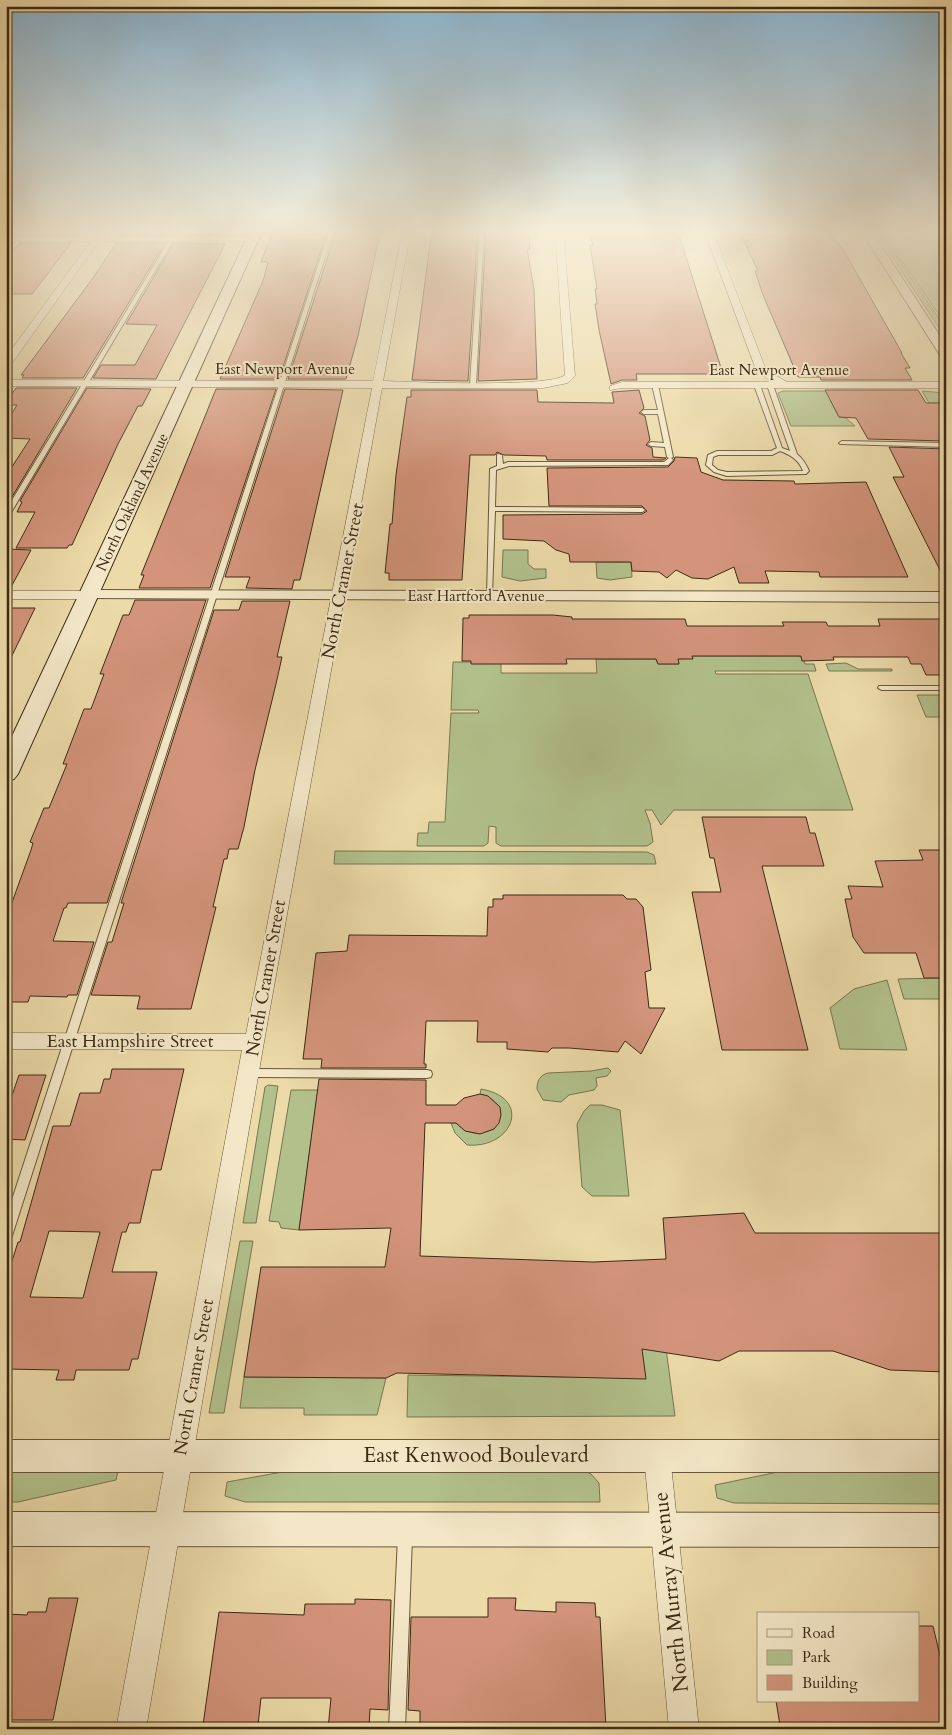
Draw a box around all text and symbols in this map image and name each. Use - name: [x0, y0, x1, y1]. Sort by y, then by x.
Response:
- street label: East Newport Avenue: [215, 359, 355, 379]
- street label: East Newport Avenue: [709, 360, 849, 380]
- street label: North Oakland Avenue: [91, 429, 173, 574]
- street label: North Cramer Street: [316, 501, 370, 661]
- street label: East Hartford Avenue: [407, 586, 545, 606]
- street label: North Cramer Street: [240, 898, 292, 1058]
- street label: East Hampshire Street: [47, 1029, 214, 1054]
- street label: North Cramer Street: [168, 1297, 220, 1457]
- street label: East Kenwood Boulevard: [363, 1441, 589, 1470]
- street label: North Murray Avenue: [646, 1490, 696, 1694]
- legend: [757, 1612, 920, 1702]
- text: Road: [802, 1623, 835, 1643]
- text: Park: [802, 1647, 831, 1667]
- text: Building: [802, 1673, 858, 1693]

